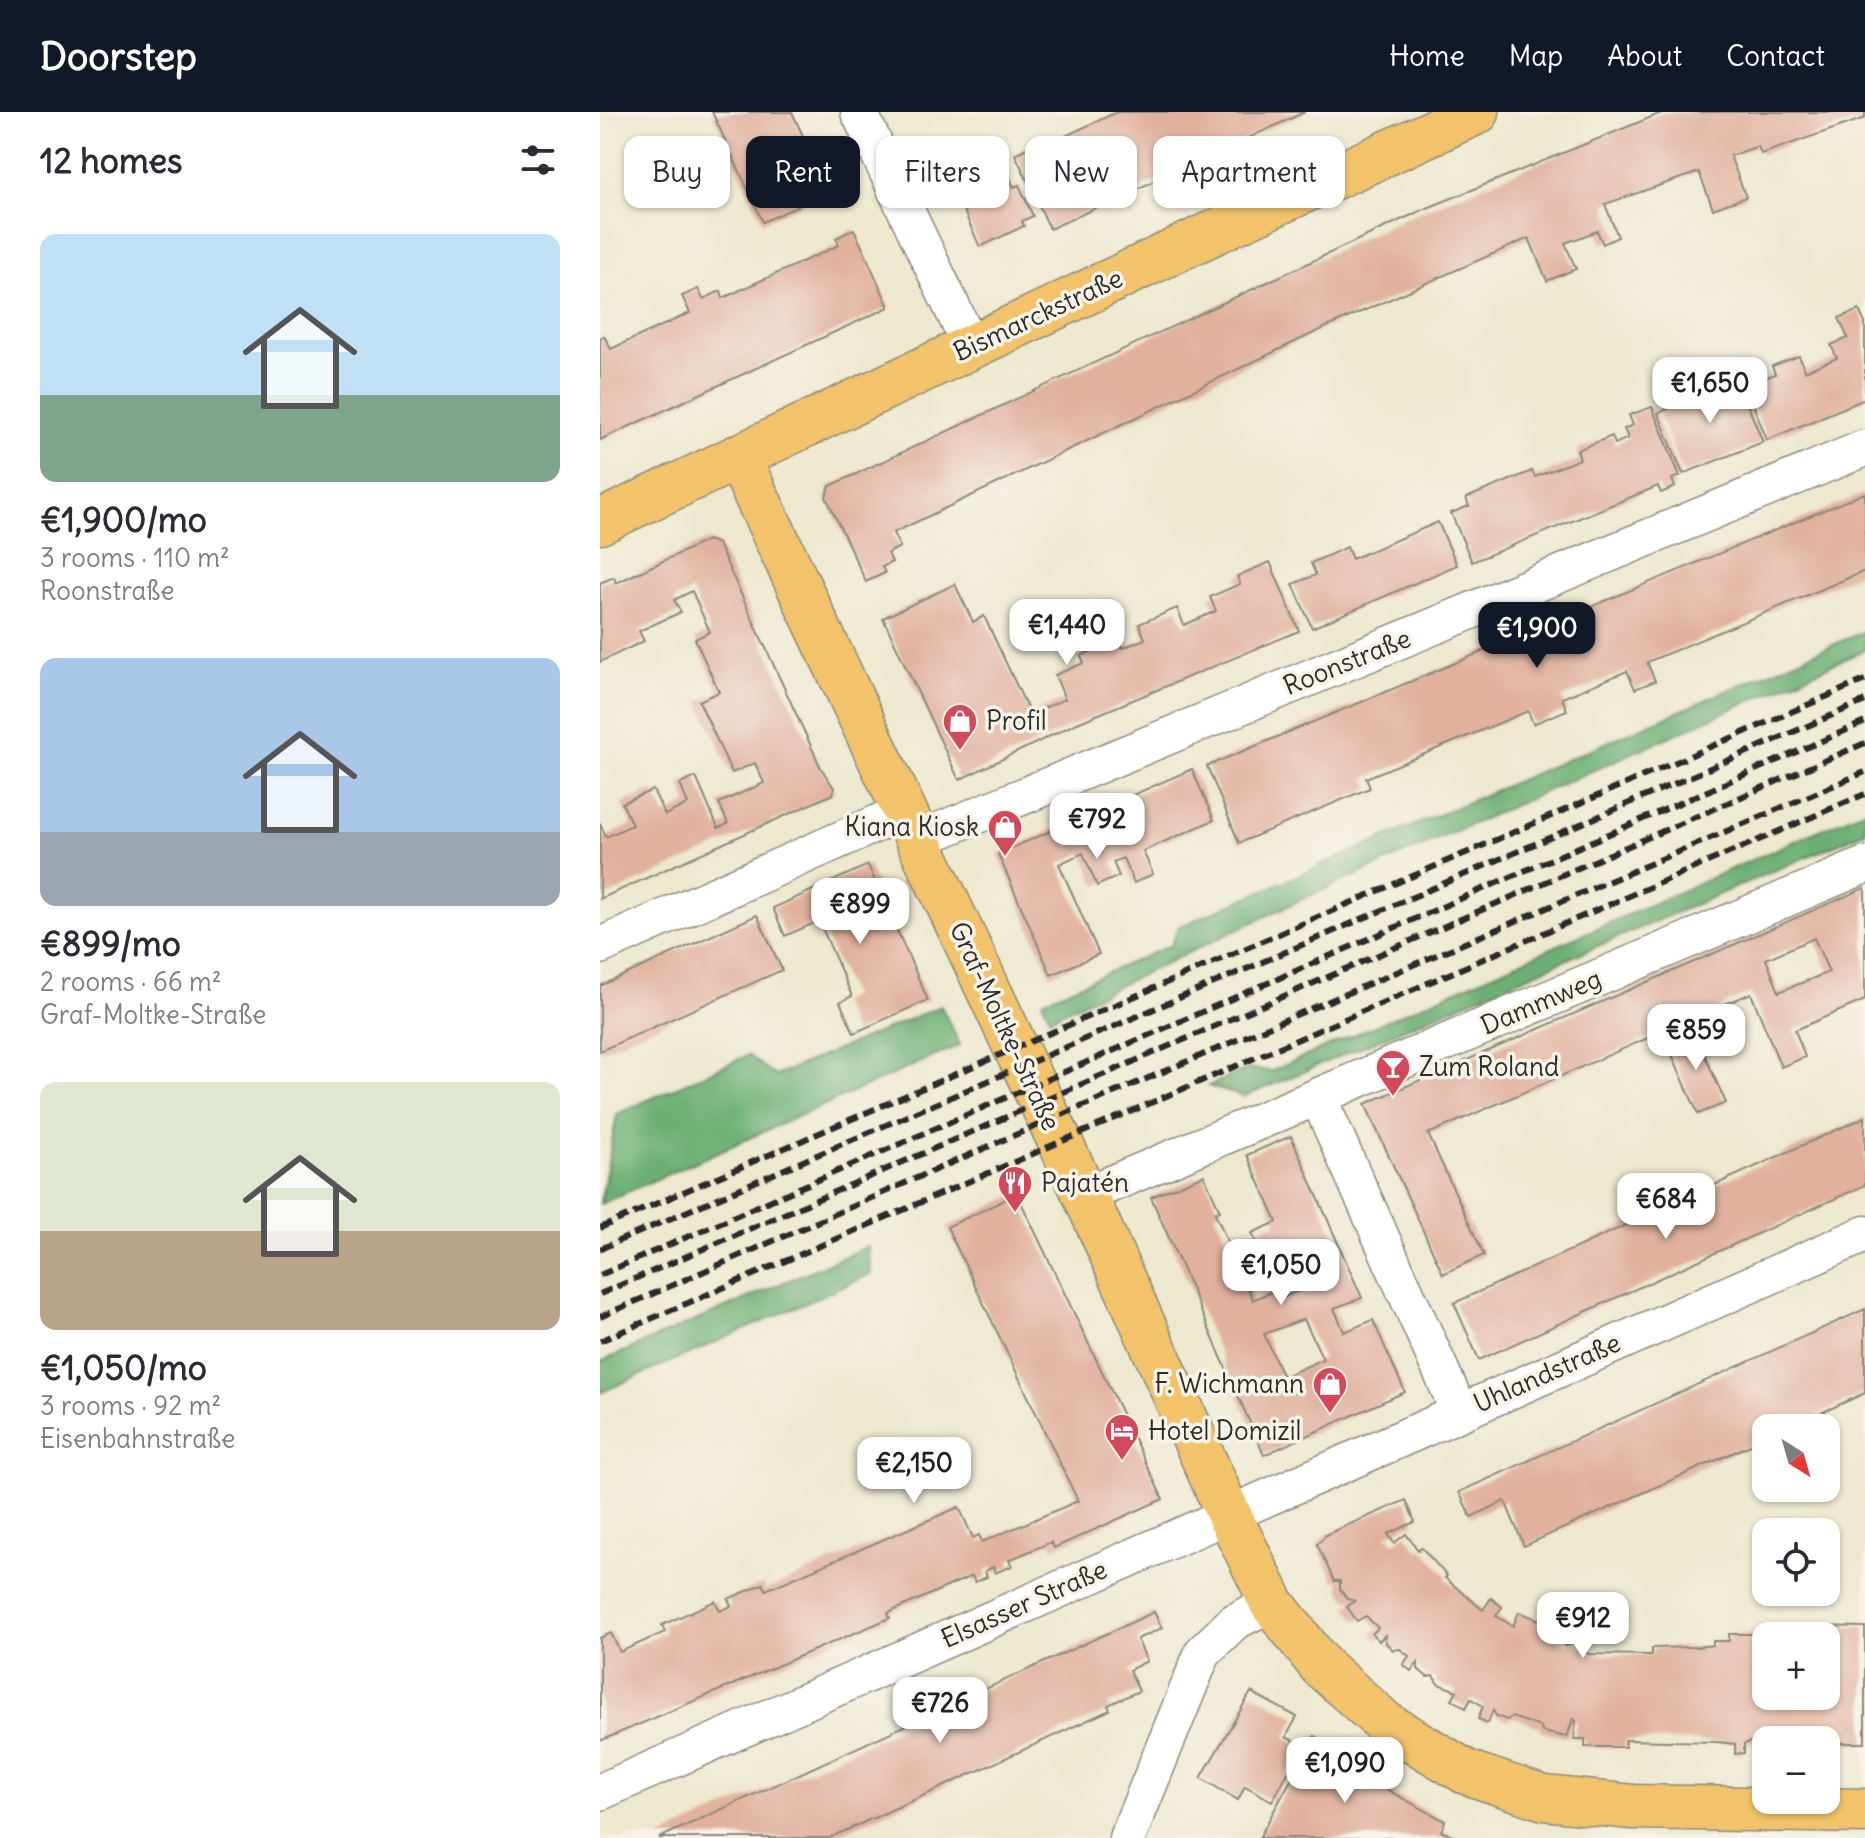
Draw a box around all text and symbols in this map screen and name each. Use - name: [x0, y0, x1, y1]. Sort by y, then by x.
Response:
- text: Doorstep: [40, 33, 197, 80]
- text: Home: [1389, 38, 1465, 74]
- text: Map: [1509, 38, 1563, 74]
- text: About: [1607, 38, 1682, 74]
- text: Contact: [1726, 38, 1825, 74]
- chip: Buy: [624, 136, 730, 208]
- chip: Rent: [746, 136, 860, 208]
- chip: Filters: [876, 136, 1009, 208]
- chip: New: [1025, 136, 1137, 208]
- chip: Apartment: [1153, 136, 1345, 208]
- icon: filters: [516, 138, 560, 182]
- text: 12 homes: [40, 139, 183, 182]
- street label: Bismarckstraße: [948, 261, 1128, 368]
- icon: home: [228, 286, 372, 430]
- pin: €1,650: [1645, 357, 1775, 425]
- text: €1,650: [1670, 366, 1750, 399]
- text: €1,900/mo: [40, 498, 207, 541]
- text: 3 rooms · 110 m²: [40, 541, 230, 574]
- text: Roonstraße: [40, 574, 175, 607]
- pin: €1,440: [1002, 599, 1132, 667]
- pin: €1,900: [1472, 602, 1602, 670]
- text: €1,440: [1028, 608, 1106, 641]
- text: €1,900: [1496, 611, 1578, 644]
- street label: Roonstraße: [1278, 621, 1415, 702]
- shop icon: Profil: [941, 702, 979, 752]
- place label: Profil: [986, 704, 1047, 737]
- icon: home: [228, 710, 372, 854]
- pin: €792: [1050, 793, 1144, 861]
- text: €792: [1068, 802, 1126, 835]
- shop icon: Kiana Kiosk: [986, 808, 1024, 858]
- place label: Kiana Kiosk: [845, 810, 979, 843]
- pin: €899: [813, 878, 907, 946]
- text: €899: [829, 887, 891, 920]
- street label: Graf-Moltke-Straße: [943, 916, 1068, 1135]
- text: €899/mo: [40, 922, 181, 965]
- street label: Dammweg: [1476, 961, 1606, 1042]
- text: 2 rooms · 66 m²: [40, 965, 222, 998]
- text: Graf-Moltke-Straße: [40, 998, 266, 1031]
- pin: €859: [1649, 1004, 1743, 1072]
- text: €859: [1665, 1013, 1727, 1046]
- bar icon: Zum Roland: [1374, 1048, 1412, 1098]
- place label: Zum Roland: [1419, 1050, 1559, 1083]
- icon: home: [228, 1134, 372, 1278]
- restaurant icon: Pajatén: [996, 1164, 1034, 1214]
- place label: Pajatén: [1041, 1166, 1129, 1199]
- pin: €684: [1619, 1173, 1713, 1241]
- text: €684: [1635, 1182, 1697, 1215]
- pin: €1,050: [1216, 1239, 1346, 1307]
- text: €1,050: [1240, 1248, 1322, 1281]
- street label: Uhlandstraße: [1468, 1325, 1625, 1420]
- text: €1,050/mo: [40, 1346, 207, 1389]
- shop icon: F. Wichmann: [1311, 1365, 1349, 1415]
- place label: F. Wichmann: [1154, 1367, 1304, 1400]
- text: 3 rooms · 92 m²: [40, 1389, 221, 1422]
- hotel icon: Hotel Domizil: [1103, 1412, 1141, 1462]
- place label: Hotel Domizil: [1148, 1414, 1301, 1447]
- north arrow: [1752, 1414, 1840, 1502]
- map controls: [1752, 1414, 1840, 1814]
- text: Eisenbahnstraße: [40, 1422, 235, 1455]
- pin: €2,150: [849, 1437, 979, 1505]
- text: €2,150: [875, 1446, 953, 1479]
- button: locate: [1752, 1518, 1840, 1606]
- street label: Elsasser Straße: [936, 1552, 1112, 1655]
- pin: €912: [1536, 1592, 1630, 1660]
- text: €912: [1555, 1601, 1611, 1634]
- button: +: [1752, 1622, 1840, 1710]
- pin: €726: [893, 1677, 987, 1745]
- text: €726: [911, 1686, 969, 1719]
- button: −: [1752, 1726, 1840, 1814]
- pin: €1,090: [1280, 1737, 1410, 1805]
- text: €1,090: [1304, 1746, 1386, 1779]

